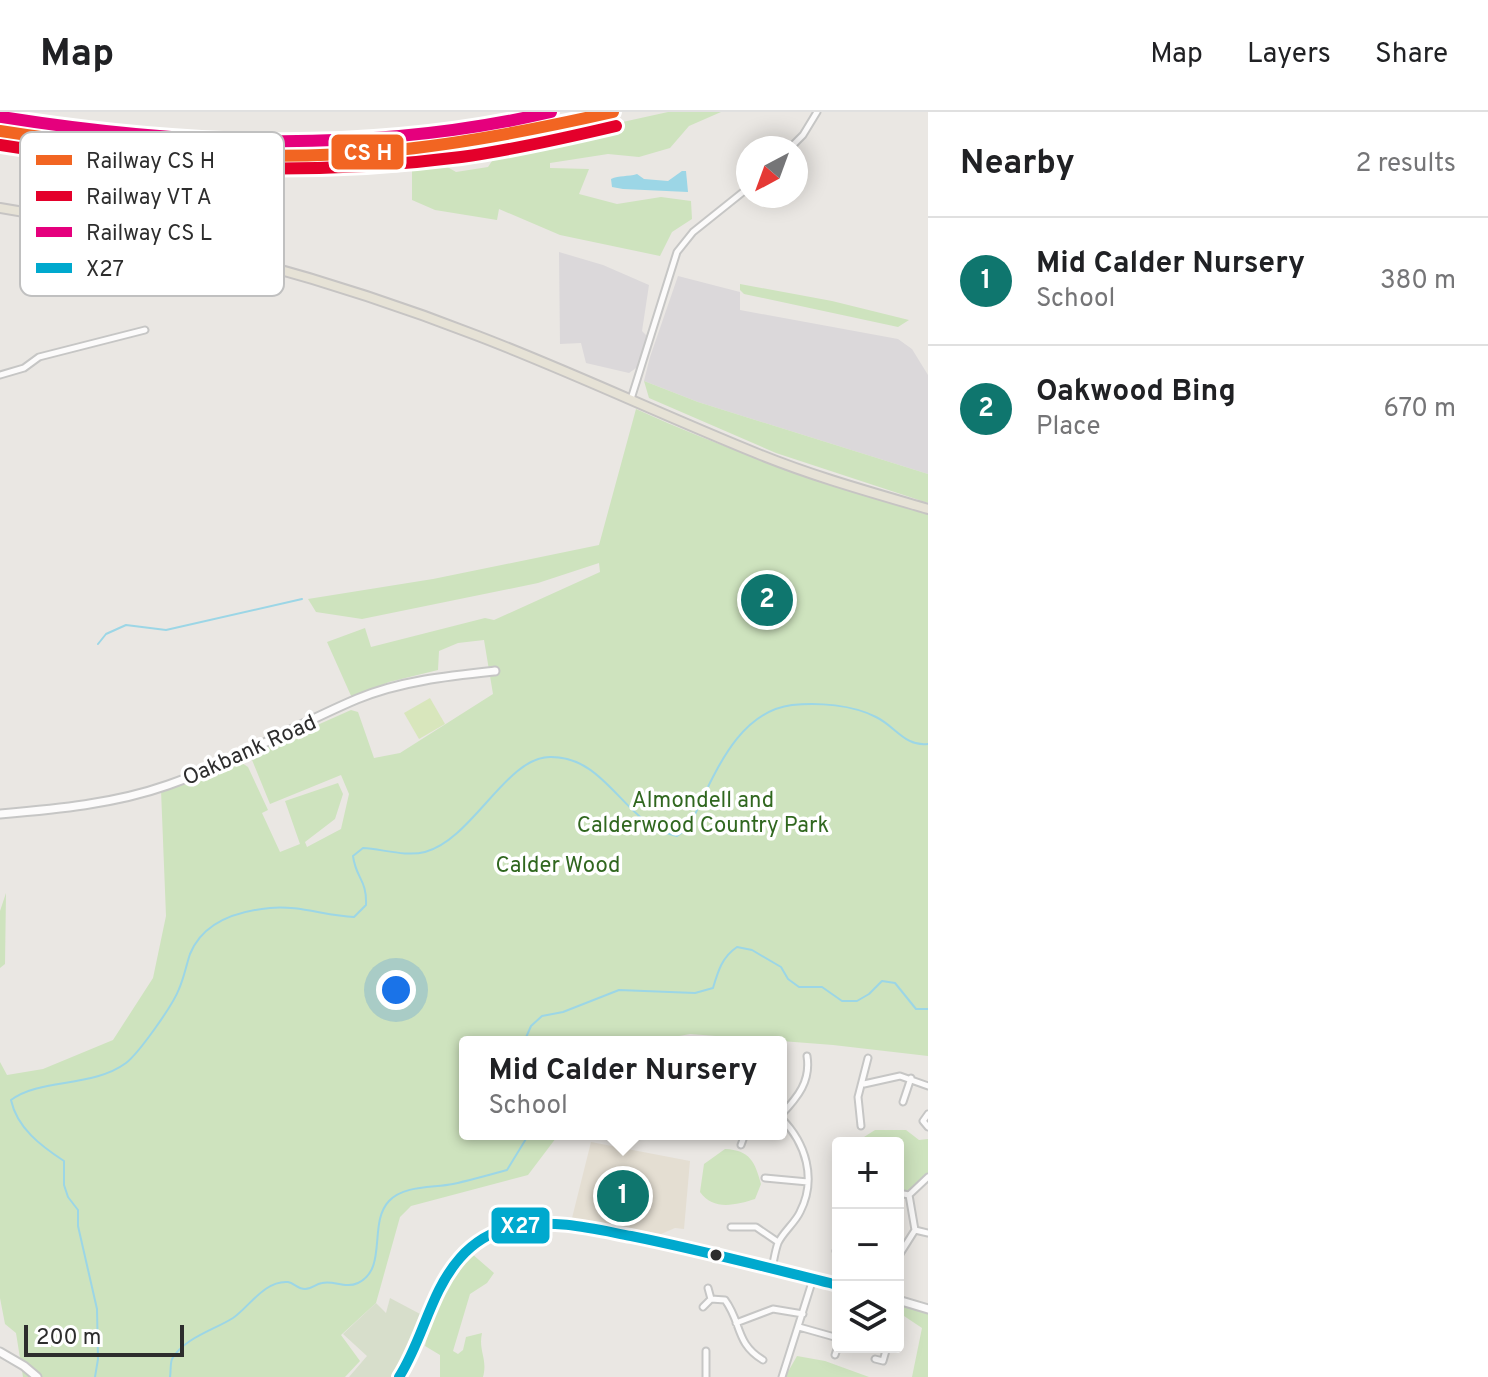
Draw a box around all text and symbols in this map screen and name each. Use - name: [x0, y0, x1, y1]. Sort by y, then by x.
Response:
- text: Map: [40, 31, 114, 80]
- text: Map: [1150, 37, 1203, 73]
- text: Layers: [1247, 37, 1331, 73]
- text: Share: [1375, 37, 1448, 73]
- legend: [20, 132, 284, 296]
- line badge: CS H: [330, 133, 405, 171]
- north arrow: [736, 136, 808, 208]
- text: CS H: [344, 141, 392, 168]
- text: Nearby: [960, 143, 1075, 186]
- text: 2 results: [1356, 148, 1456, 181]
- text: Railway CS H: [86, 149, 215, 176]
- text: Railway VT A: [86, 185, 212, 212]
- text: Railway CS L: [86, 221, 212, 248]
- text: Mid Calder Nursery: [1036, 246, 1305, 283]
- text: X27: [86, 257, 124, 284]
- text: 1: [981, 265, 991, 298]
- text: 380 m: [1380, 265, 1456, 298]
- text: School: [1036, 283, 1115, 316]
- text: Oakwood Bing: [1036, 374, 1236, 411]
- text: 2: [978, 393, 994, 426]
- text: 670 m: [1383, 393, 1456, 426]
- text: Place: [1036, 411, 1100, 444]
- pin: 2: [741, 570, 793, 630]
- street label: Oakbank Road: [179, 710, 321, 793]
- park label: Almondell and Calderwood Country Park: [577, 788, 829, 840]
- park label: Calder Wood: [496, 853, 620, 880]
- your location: [376, 970, 416, 1010]
- popup: [459, 1036, 787, 1140]
- text: Mid Calder Nursery: [489, 1053, 757, 1090]
- text: School: [489, 1090, 568, 1123]
- map controls: [832, 1137, 904, 1353]
- button: +: [832, 1137, 904, 1209]
- pin: 1: [597, 1166, 649, 1226]
- line badge: X27: [490, 1206, 551, 1245]
- button: −: [832, 1209, 904, 1281]
- text: X27: [500, 1214, 540, 1241]
- unlabelled marker: [708, 1247, 724, 1263]
- button: layers: [832, 1281, 904, 1353]
- scale bar: [24, 1321, 184, 1357]
- text: 200 m: [36, 1325, 101, 1352]

